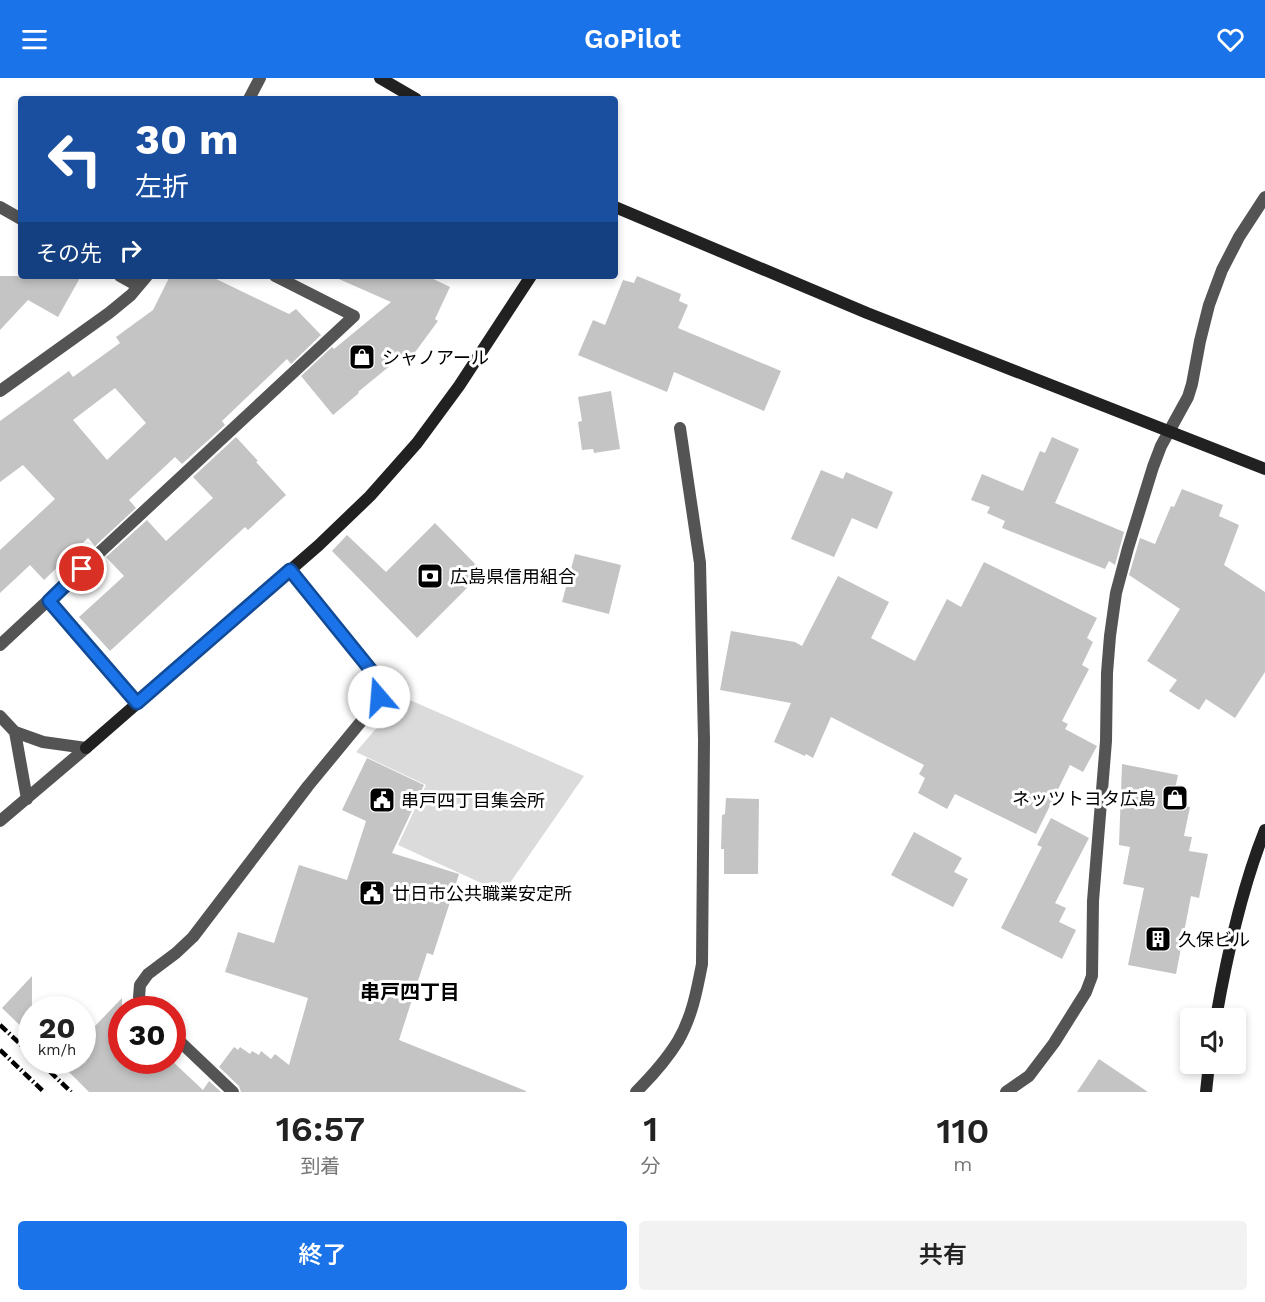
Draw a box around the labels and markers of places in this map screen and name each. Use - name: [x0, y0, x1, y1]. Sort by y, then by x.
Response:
- shop icon: シャノアール: [347, 342, 377, 372]
- place label: シャノアール: [382, 347, 489, 368]
- pin: [56, 543, 107, 594]
- bank icon: 広島県信用組合: [415, 561, 445, 591]
- place label: 広島県信用組合: [450, 566, 576, 587]
- shop icon: ネッツトヨタ広島: [1160, 783, 1190, 813]
- public building icon: 串戸四丁目集会所: [367, 785, 397, 815]
- place label: ネッツトヨタ広島: [1012, 788, 1156, 809]
- place label: 串戸四丁目集会所: [401, 790, 545, 811]
- public building icon: 廿日市公共職業安定所: [357, 878, 387, 908]
- place label: 廿日市公共職業安定所: [392, 883, 572, 904]
- building icon: 久保ビル: [1143, 924, 1173, 954]
- place label: 久保ビル: [1178, 929, 1250, 950]

